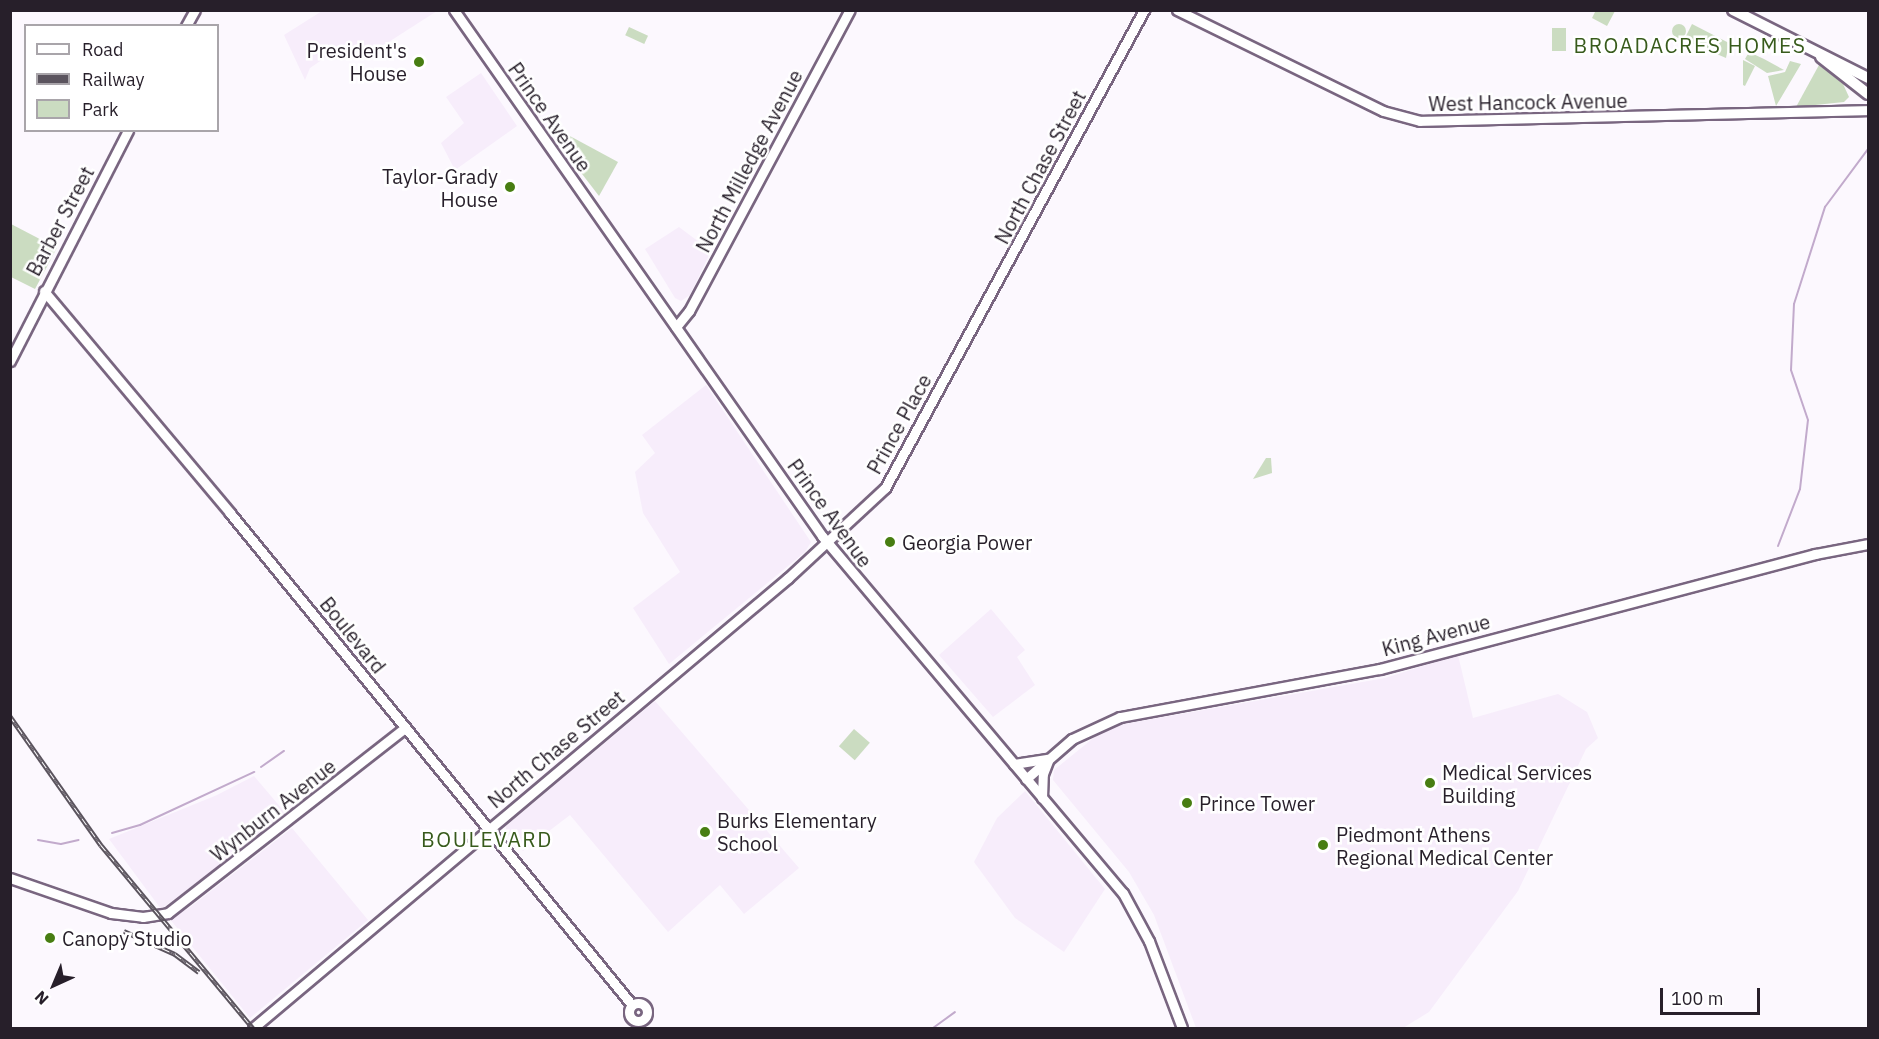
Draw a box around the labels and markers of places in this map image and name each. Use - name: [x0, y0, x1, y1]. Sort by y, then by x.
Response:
- place label: President's House: [307, 39, 407, 86]
- marker: President's House: [412, 55, 426, 69]
- place label: Taylor-Grady House: [382, 164, 498, 211]
- marker: Taylor-Grady House: [503, 180, 517, 194]
- place label: Georgia Power: [902, 530, 1032, 554]
- marker: Georgia Power: [883, 535, 897, 549]
- place label: Medical Services Building: [1442, 760, 1592, 807]
- marker: Medical Services Building: [1423, 776, 1437, 790]
- place label: Prince Tower: [1199, 791, 1315, 815]
- marker: Prince Tower: [1180, 796, 1194, 810]
- place label: Burks Elementary School: [717, 808, 877, 855]
- place label: Piedmont Athens Regional Medical Center: [1336, 822, 1553, 869]
- marker: Burks Elementary School: [698, 825, 712, 839]
- marker: Piedmont Athens Regional Medical Center: [1314, 836, 1332, 854]
- place label: Canopy Studio: [62, 926, 192, 950]
- marker: Canopy Studio: [43, 931, 57, 945]

